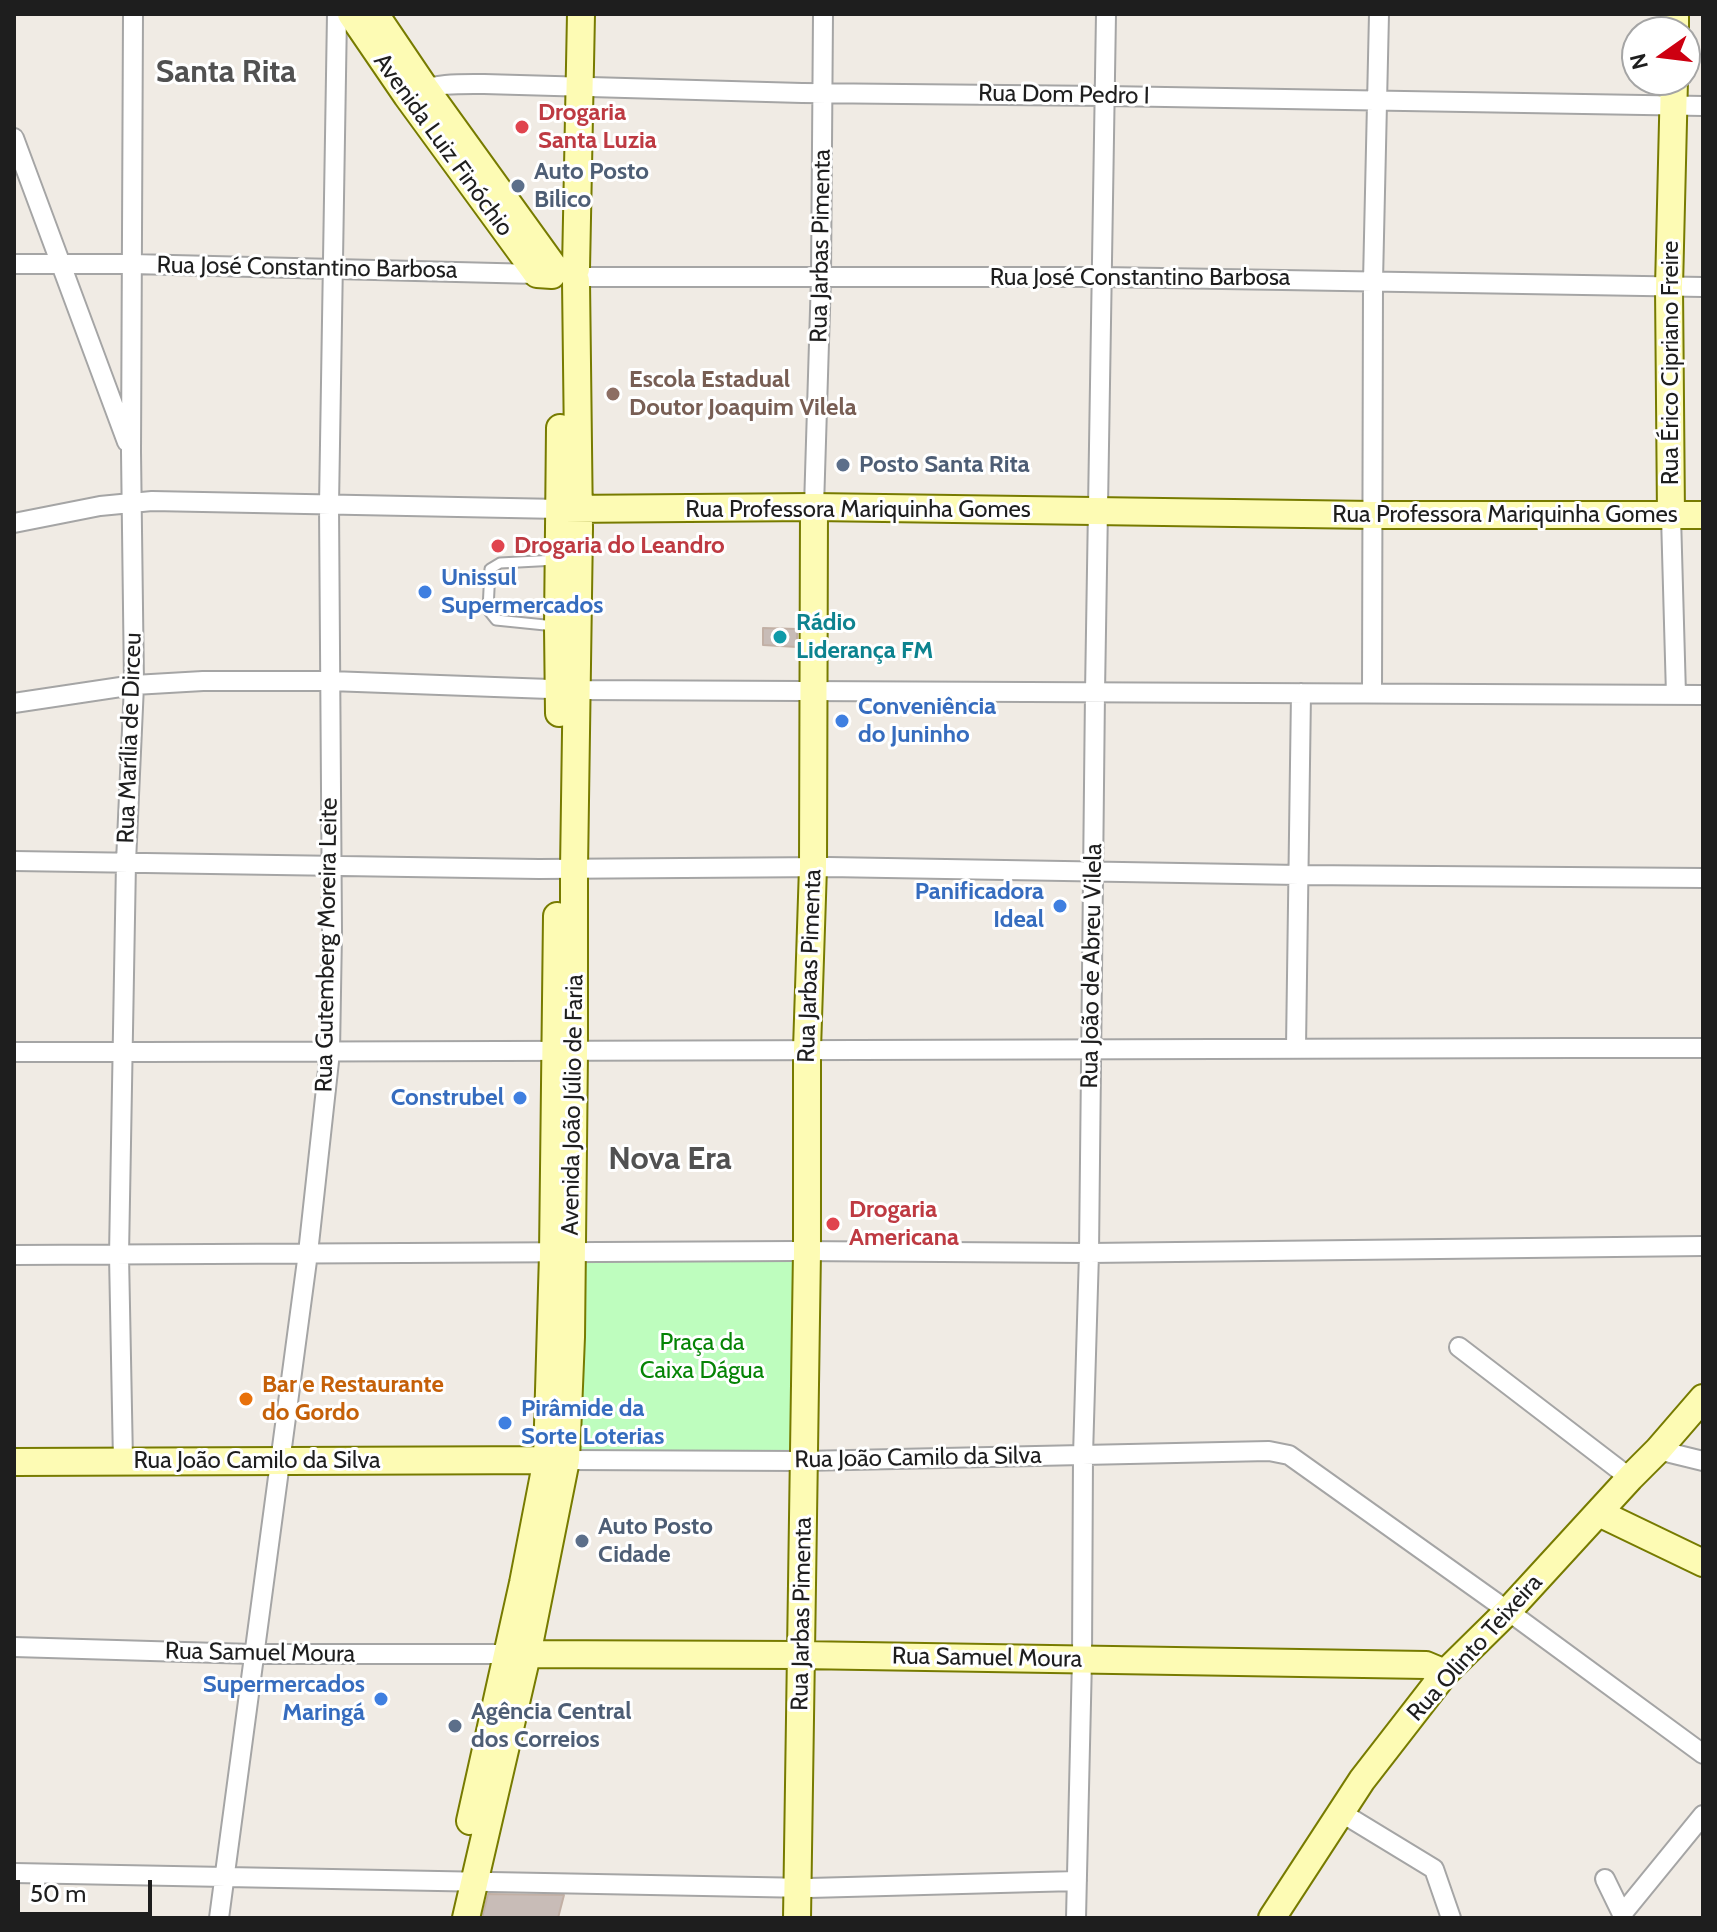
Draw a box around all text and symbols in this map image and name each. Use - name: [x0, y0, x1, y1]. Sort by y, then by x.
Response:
- north arrow: [1621, 16, 1701, 96]
- street label: Avenida Luiz Finóchio: [367, 48, 519, 242]
- text: N: [1624, 51, 1654, 72]
- district label: Santa Rita: [156, 54, 296, 92]
- street label: Rua Dom Pedro I: [978, 79, 1150, 111]
- place label: Drogaria Santa Luzia: [538, 99, 657, 155]
- marker: Drogaria Santa Luzia: [513, 118, 531, 136]
- street label: Rua Jarbas Pimenta: [805, 149, 837, 343]
- place label: Auto Posto Bilico: [534, 158, 649, 214]
- marker: Auto Posto Bilico: [509, 177, 527, 195]
- street label: Rua Érico Cipriano Freire: [1657, 241, 1685, 485]
- street label: Rua José Constantino Barbosa: [156, 251, 458, 285]
- street label: Rua José Constantino Barbosa: [990, 264, 1290, 292]
- place label: Escola Estadual Doutor Joaquim Vilela: [629, 366, 857, 422]
- marker: Escola Estadual Doutor Joaquim Vilela: [604, 385, 622, 403]
- place label: Posto Santa Rita: [859, 451, 1030, 479]
- marker: Posto Santa Rita: [834, 456, 852, 474]
- street label: Rua Professora Mariquinha Gomes: [685, 496, 1031, 524]
- street label: Rua Professora Mariquinha Gomes: [1332, 501, 1678, 529]
- place label: Drogaria do Leandro: [514, 532, 725, 560]
- marker: Drogaria do Leandro: [489, 537, 507, 555]
- place label: Unissul Supermercados: [441, 564, 603, 620]
- marker: Unissul Supermercados: [416, 583, 434, 601]
- place label: Rádio Liderança FM: [796, 609, 933, 665]
- marker: Rádio Liderança FM: [771, 628, 789, 646]
- street label: Rua Marília de Dirceu: [112, 632, 148, 844]
- place label: Conveniência do Juninho: [858, 693, 996, 749]
- marker: Conveniência do Juninho: [833, 712, 851, 730]
- street label: Rua Gutemberg Moreira Leite: [310, 797, 344, 1093]
- street label: Rua João de Abreu Vilela: [1075, 843, 1109, 1089]
- street label: Rua Jarbas Pimenta: [792, 869, 828, 1063]
- place label: Panificadora Ideal: [915, 878, 1044, 934]
- marker: Panificadora Ideal: [1051, 897, 1069, 915]
- street label: Avenida João Júlio de Faria: [556, 974, 590, 1236]
- place label: Construbel: [391, 1084, 504, 1112]
- marker: Construbel: [511, 1089, 529, 1107]
- district label: Nova Era: [608, 1141, 732, 1179]
- place label: Drogaria Americana: [849, 1196, 959, 1252]
- marker: Drogaria Americana: [824, 1215, 842, 1233]
- park label: Praça da Caixa Dágua: [640, 1329, 764, 1385]
- place label: Bar e Restaurante do Gordo: [262, 1371, 444, 1427]
- marker: Bar e Restaurante do Gordo: [237, 1390, 255, 1408]
- place label: Pirâmide da Sorte Loterias: [521, 1395, 664, 1451]
- marker: Pirâmide da Sorte Loterias: [496, 1414, 514, 1432]
- street label: Rua João Camilo da Silva: [794, 1441, 1042, 1475]
- street label: Rua João Camilo da Silva: [133, 1447, 381, 1475]
- place label: Auto Posto Cidade: [598, 1513, 713, 1569]
- street label: Rua Jarbas Pimenta: [786, 1517, 818, 1711]
- marker: Auto Posto Cidade: [573, 1532, 591, 1550]
- street label: Rua Olinto Teixeira: [1401, 1568, 1549, 1728]
- street label: Rua Samuel Moura: [165, 1637, 355, 1669]
- street label: Rua Samuel Moura: [892, 1642, 1082, 1674]
- place label: Supermercados Maringá: [203, 1671, 365, 1727]
- marker: Supermercados Maringá: [372, 1690, 390, 1708]
- place label: Agência Central dos Correios: [471, 1698, 631, 1754]
- marker: Agência Central dos Correios: [446, 1717, 464, 1735]
- scale bar: [20, 1864, 156, 1914]
- text: 50 m: [30, 1879, 86, 1908]

